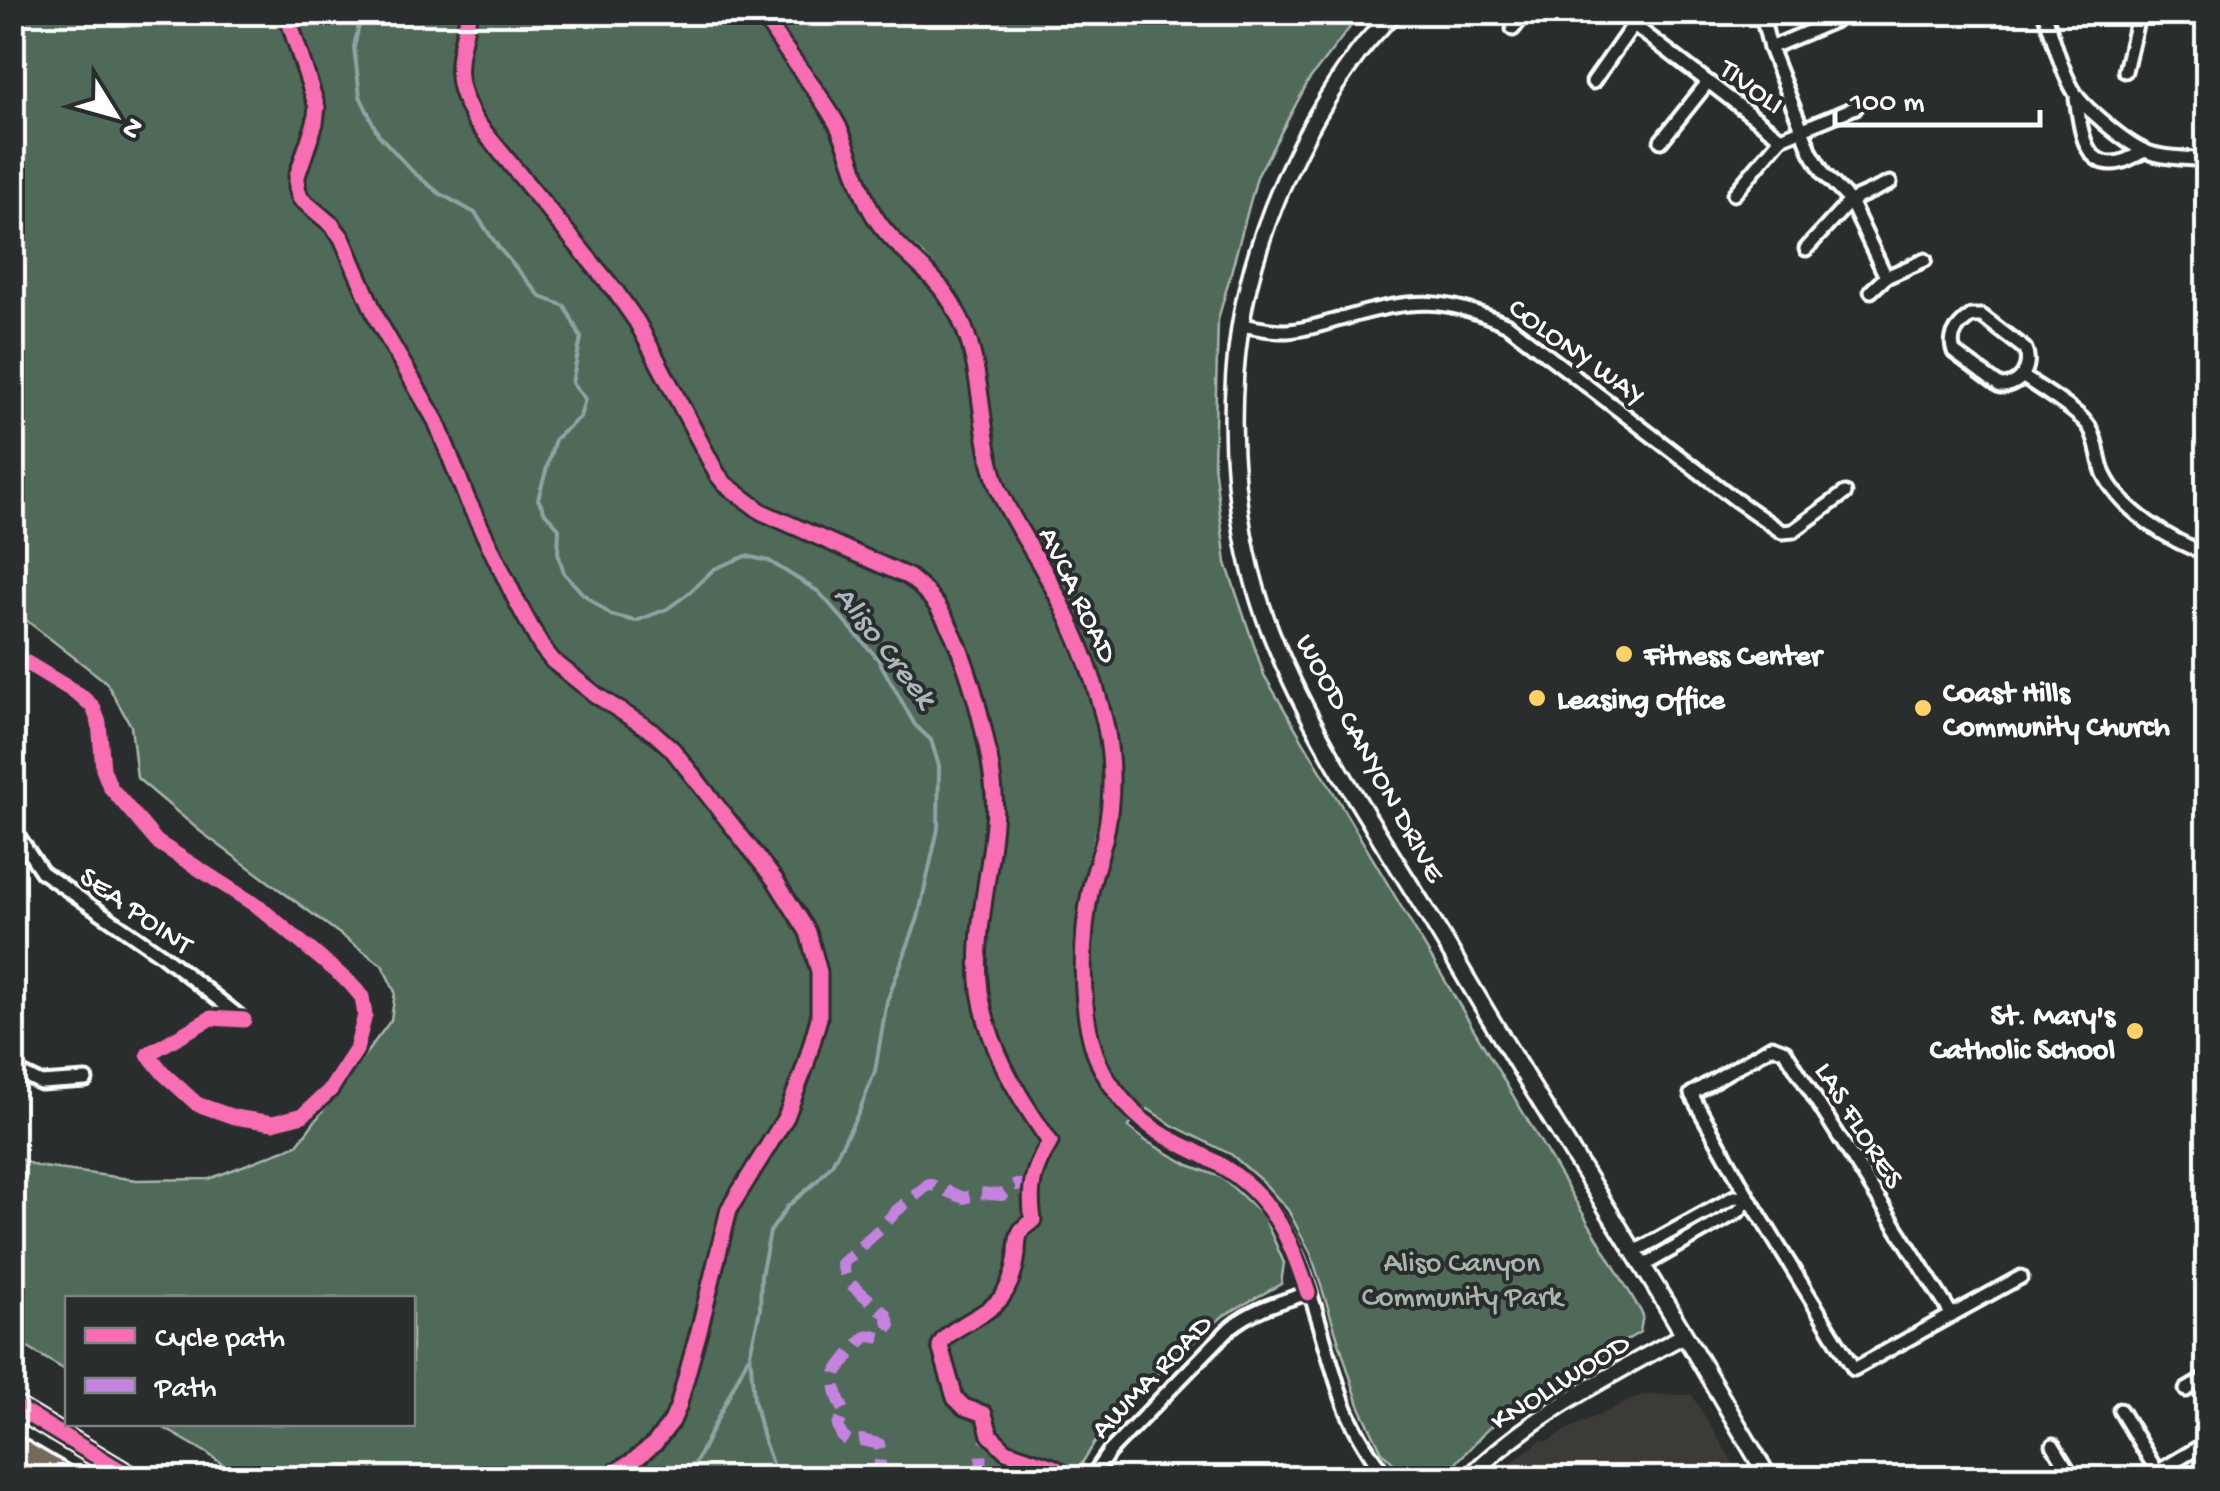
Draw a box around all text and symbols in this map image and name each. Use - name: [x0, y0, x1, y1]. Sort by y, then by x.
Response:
- street label: TIVOLI: [1710, 52, 1789, 124]
- north arrow: [65, 65, 165, 165]
- scale bar: [1835, 65, 2040, 127]
- text: 100 m: [1849, 87, 1925, 122]
- text: N: [113, 110, 150, 145]
- street label: COLONY WAY: [1500, 292, 1651, 415]
- street label: AVCA ROAD: [1028, 522, 1124, 670]
- water label: Aliso Creek: [824, 579, 944, 719]
- street label: WOOD CANYON DRIVE: [1285, 629, 1451, 891]
- place label: Fitness Center: [1643, 641, 1825, 676]
- marker: Fitness Center: [1613, 643, 1635, 665]
- place label: Coast Hills Community Church: [1943, 678, 2170, 747]
- place label: Leasing Office: [1557, 685, 1726, 720]
- marker: Leasing Office: [1526, 687, 1548, 709]
- marker: Coast Hills Community Church: [1912, 697, 1934, 719]
- street label: SEA POINT: [71, 861, 199, 965]
- place label: St. Mary's Catholic School: [1930, 1001, 2117, 1070]
- marker: St. Mary's Catholic School: [2124, 1020, 2146, 1042]
- street label: LAS FLORES: [1805, 1057, 1910, 1196]
- park label: Aliso Canyon Community Park: [1362, 1248, 1565, 1317]
- legend: [65, 1296, 415, 1426]
- street label: AWMA ROAD: [1085, 1308, 1222, 1448]
- text: Cycle path: [155, 1323, 285, 1358]
- street label: KNOLLWOOD: [1485, 1327, 1638, 1440]
- text: Path: [154, 1373, 217, 1408]

